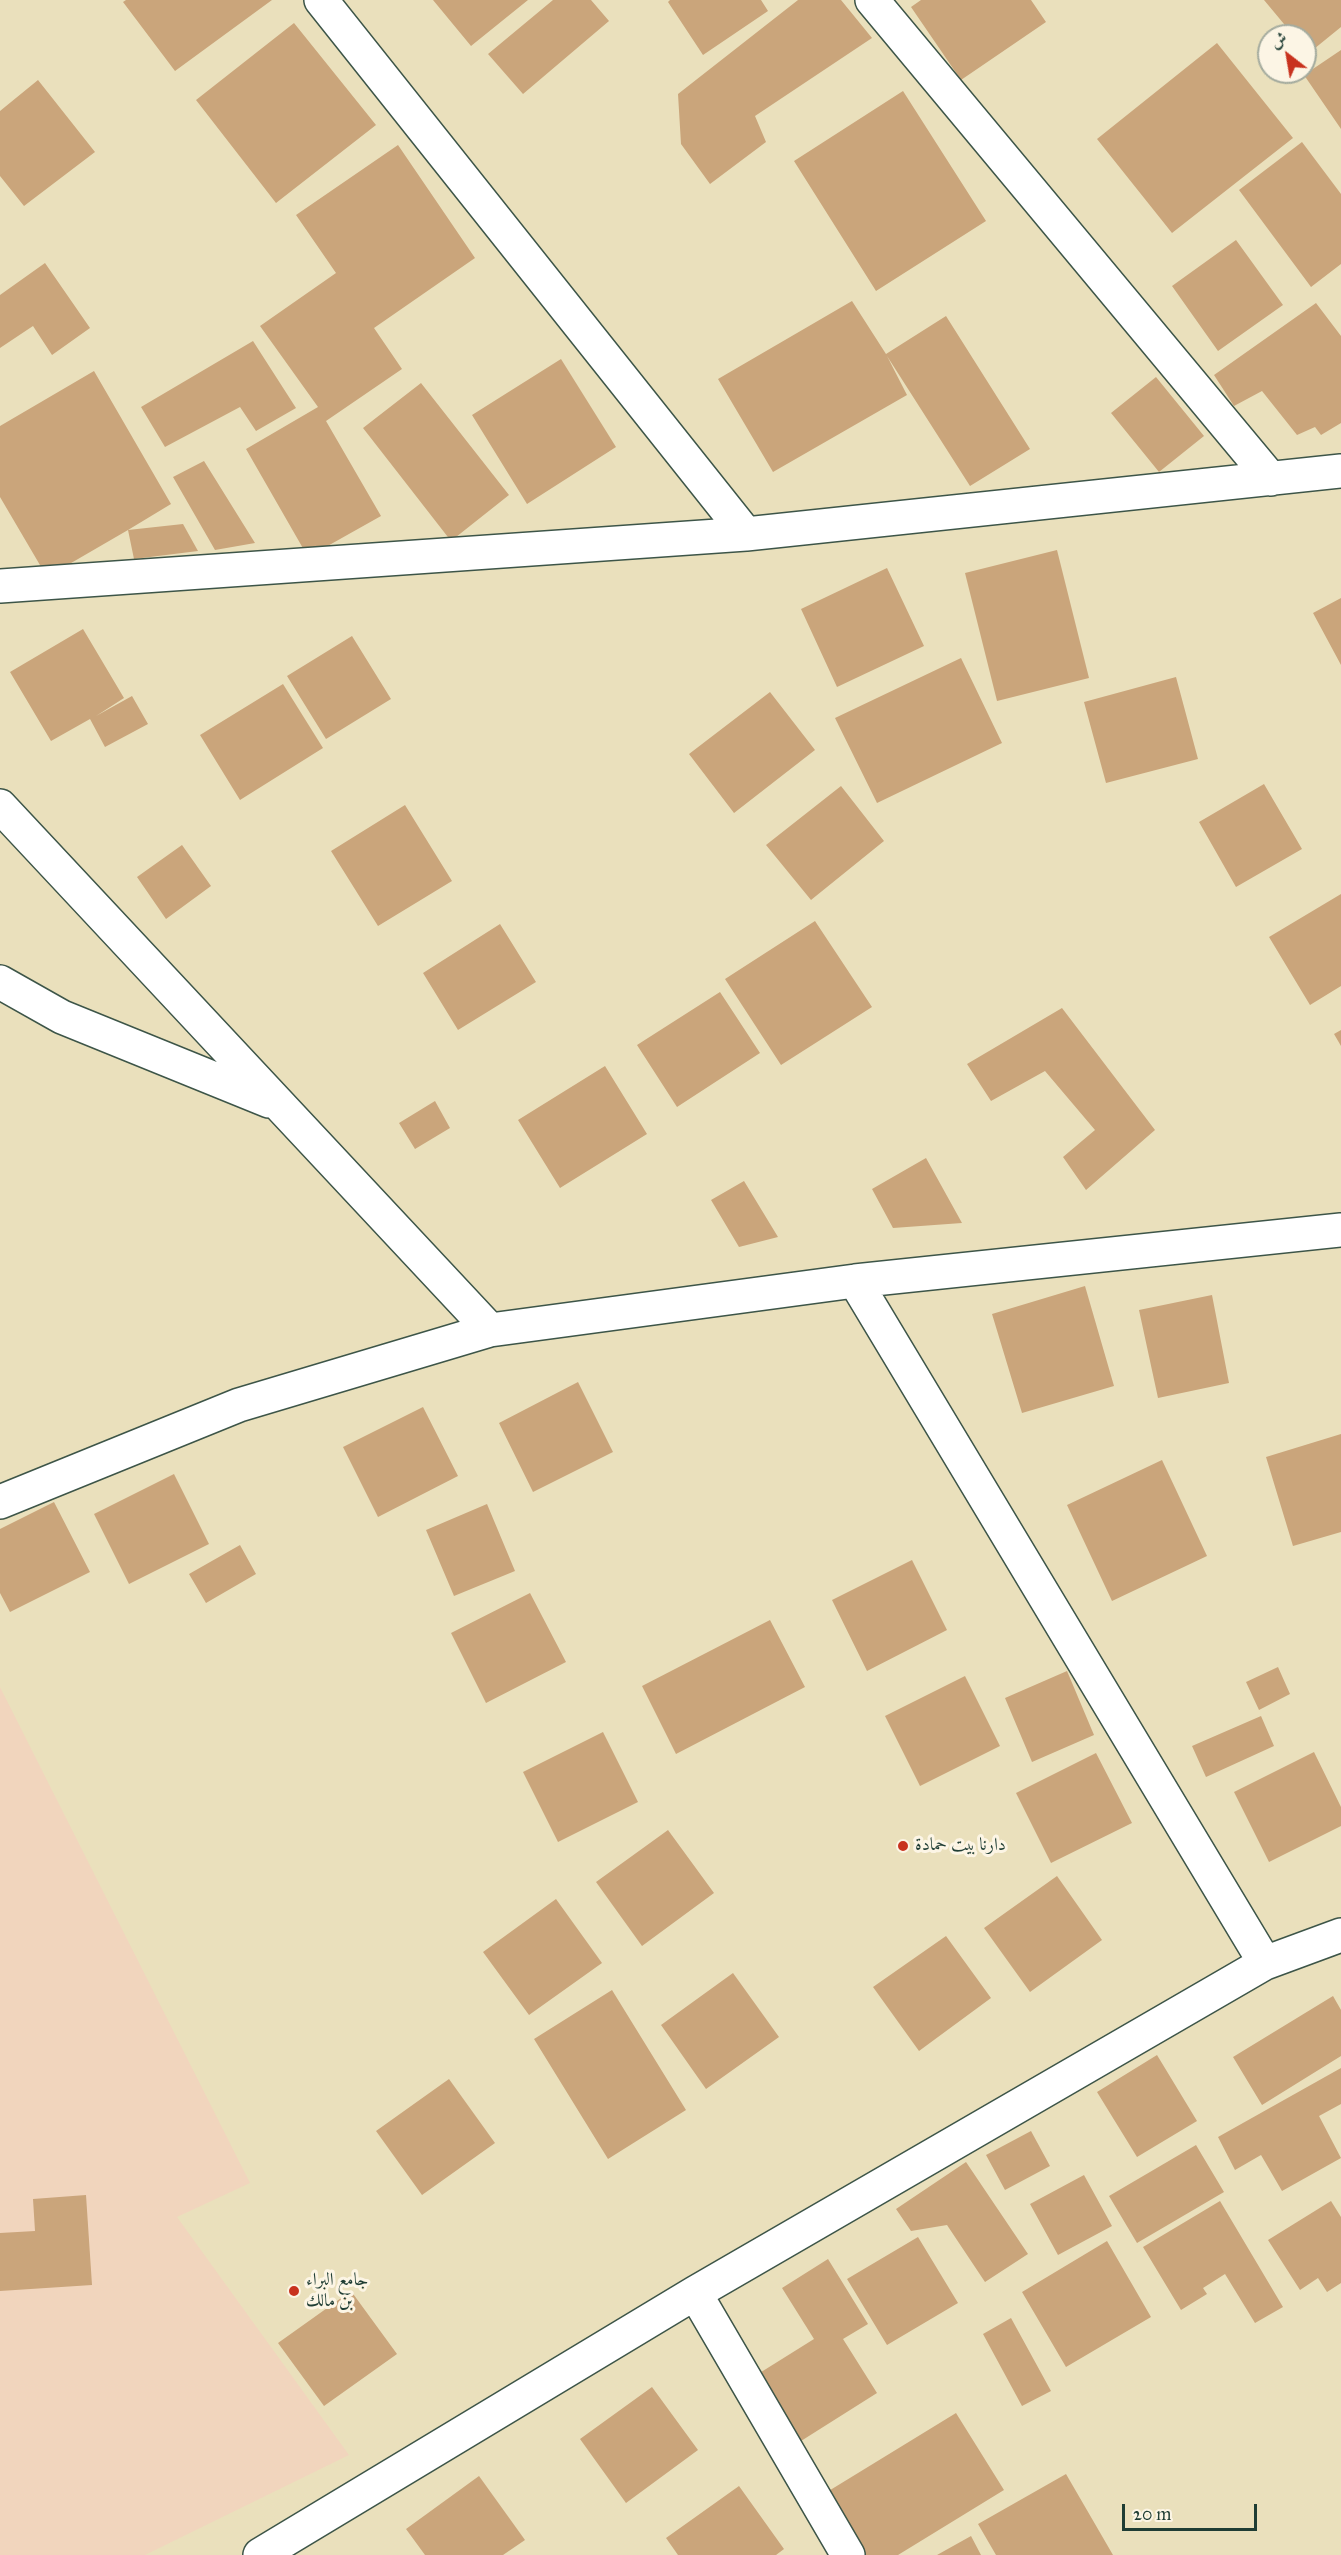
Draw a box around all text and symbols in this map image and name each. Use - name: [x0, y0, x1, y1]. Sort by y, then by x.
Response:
- north arrow: [1257, 24, 1317, 84]
- text: ش: [1267, 28, 1290, 52]
- place label: دارنا بيت حمادة: [915, 1835, 1006, 1857]
- marker: دارنا بيت حمادة: [896, 1839, 910, 1853]
- place label: جامع البراء بن مالك: [306, 2270, 368, 2312]
- marker: جامع البراء بن مالك: [287, 2284, 301, 2298]
- scale bar: [1125, 2492, 1260, 2530]
- text: 20 m: [1133, 2503, 1171, 2525]

